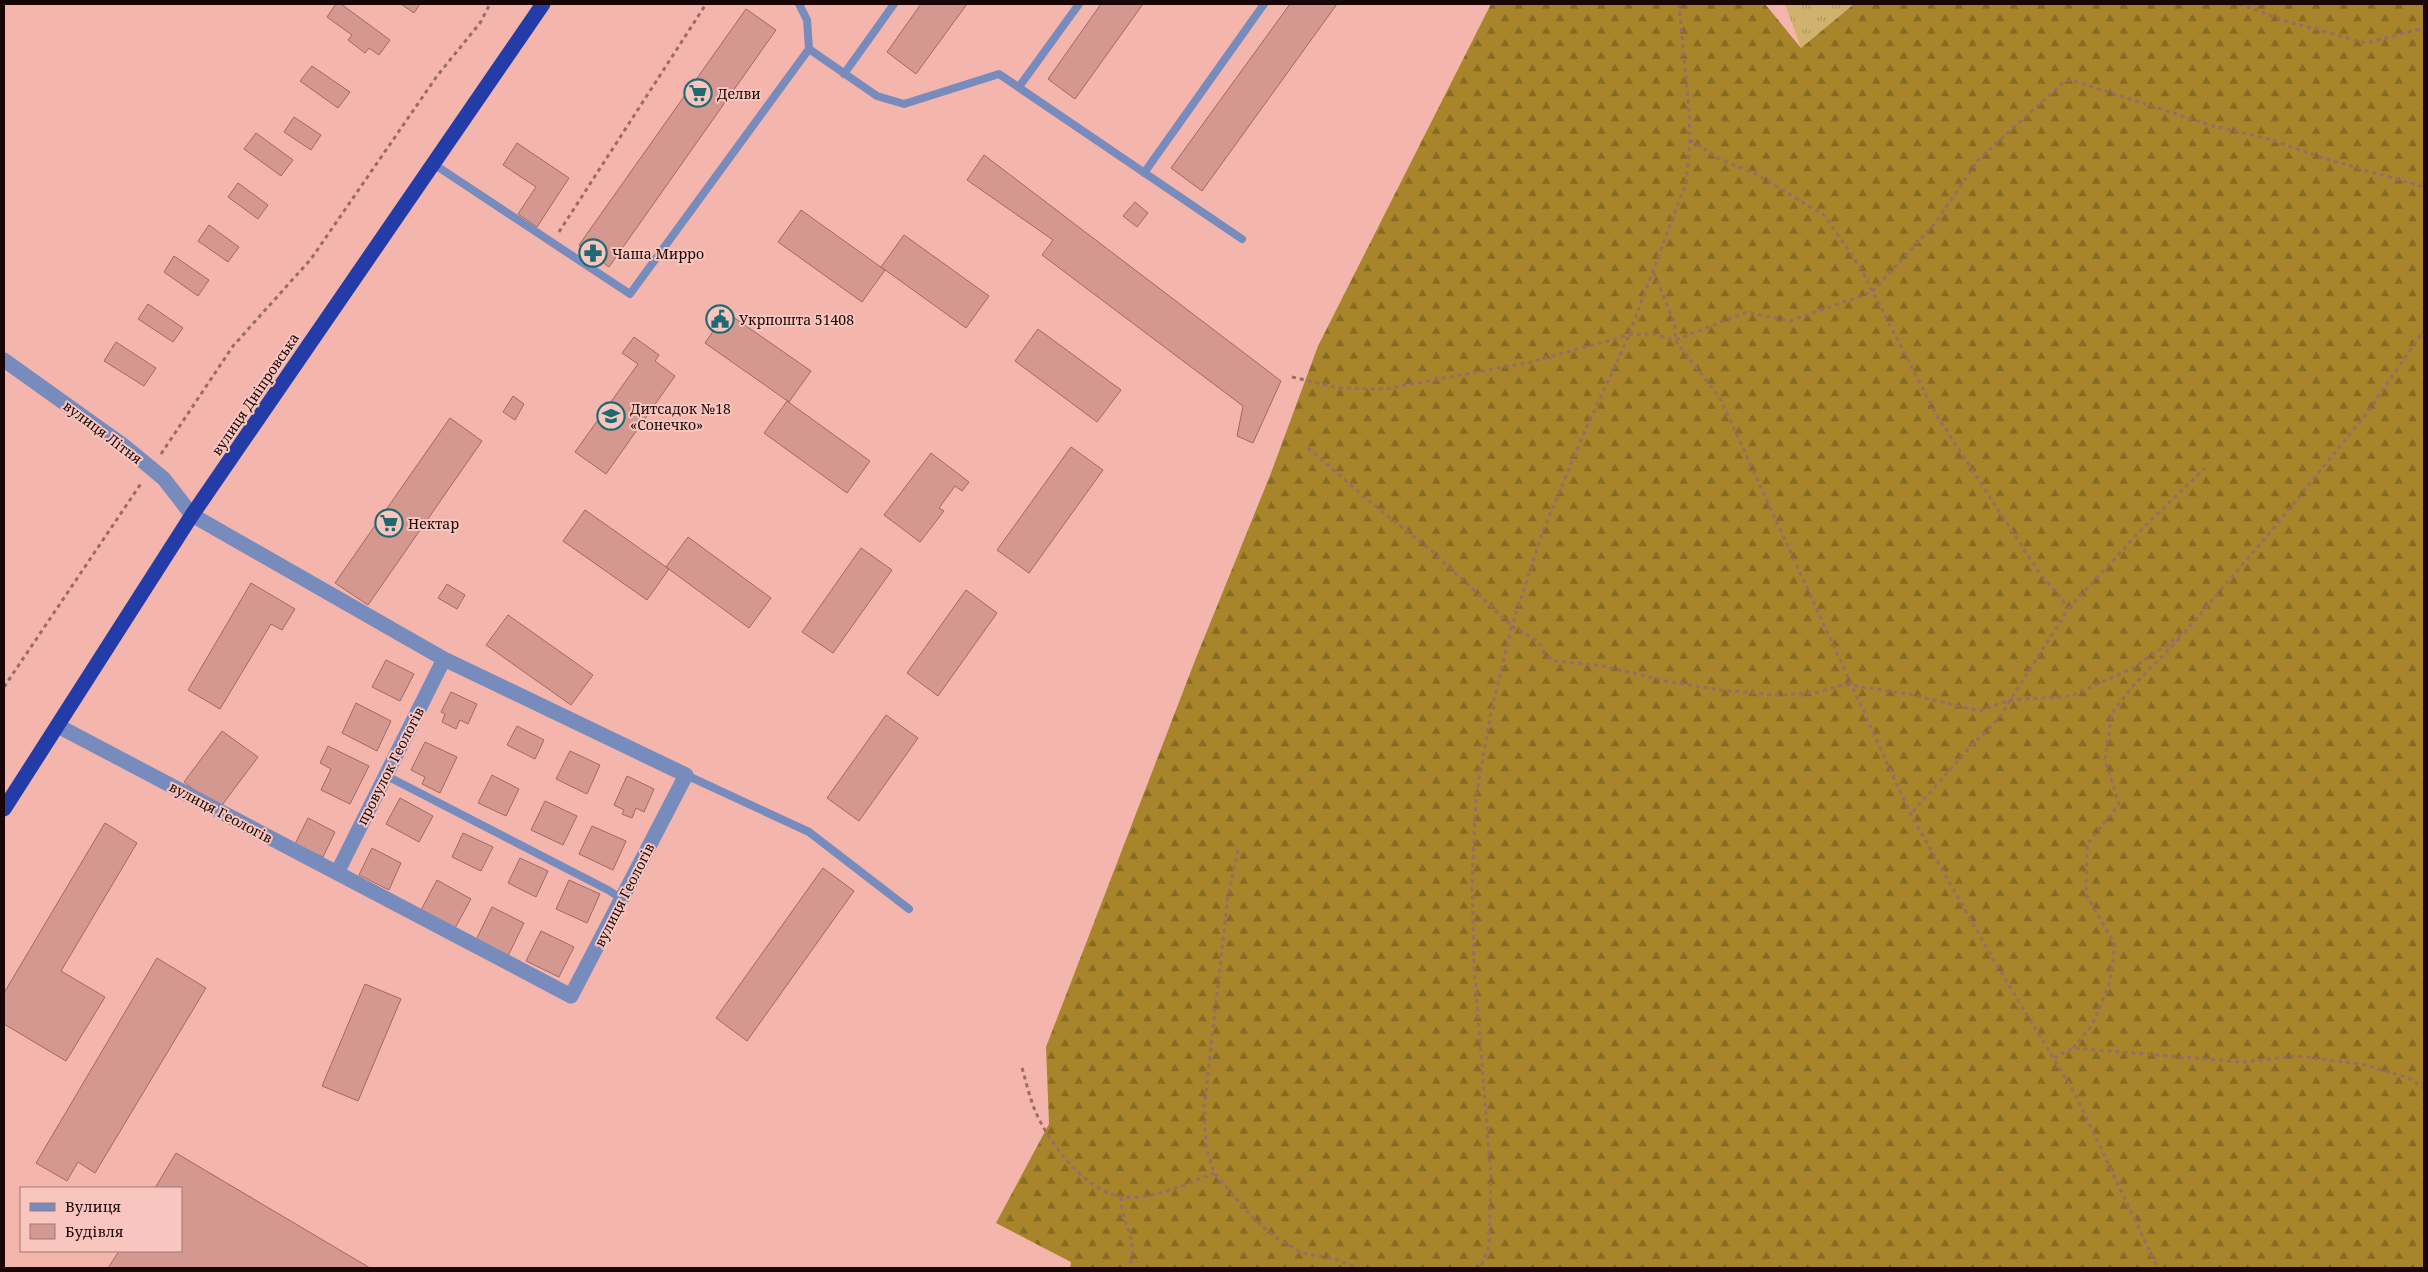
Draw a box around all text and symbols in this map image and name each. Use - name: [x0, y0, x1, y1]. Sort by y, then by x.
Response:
- supermarket icon: Делви: [683, 78, 713, 108]
- place label: Делви: [717, 84, 761, 103]
- pharmacy icon: Чаша Мирро: [578, 238, 608, 268]
- place label: Чаша Мирро: [612, 244, 704, 263]
- public building icon: Укрпошта 51408: [705, 304, 735, 334]
- place label: Укрпошта 51408: [739, 310, 854, 329]
- street label: вулиця Дніпровська: [207, 329, 303, 459]
- street label: вулиця Літня: [60, 396, 146, 468]
- place label: Дитсадок №18 «Сонечко»: [630, 399, 731, 434]
- school or university icon: Дитсадок №18 «Сонечко»: [596, 401, 626, 431]
- supermarket icon: Нектар: [374, 508, 404, 538]
- place label: Нектар: [408, 514, 459, 533]
- street label: провулок Геологів: [352, 704, 428, 828]
- street label: вулиця Геологів: [166, 777, 276, 847]
- street label: вулиця Геологів: [590, 840, 658, 950]
- legend: [20, 1187, 182, 1252]
- text: Вулиця: [65, 1196, 121, 1216]
- text: Будівля: [65, 1221, 123, 1241]

